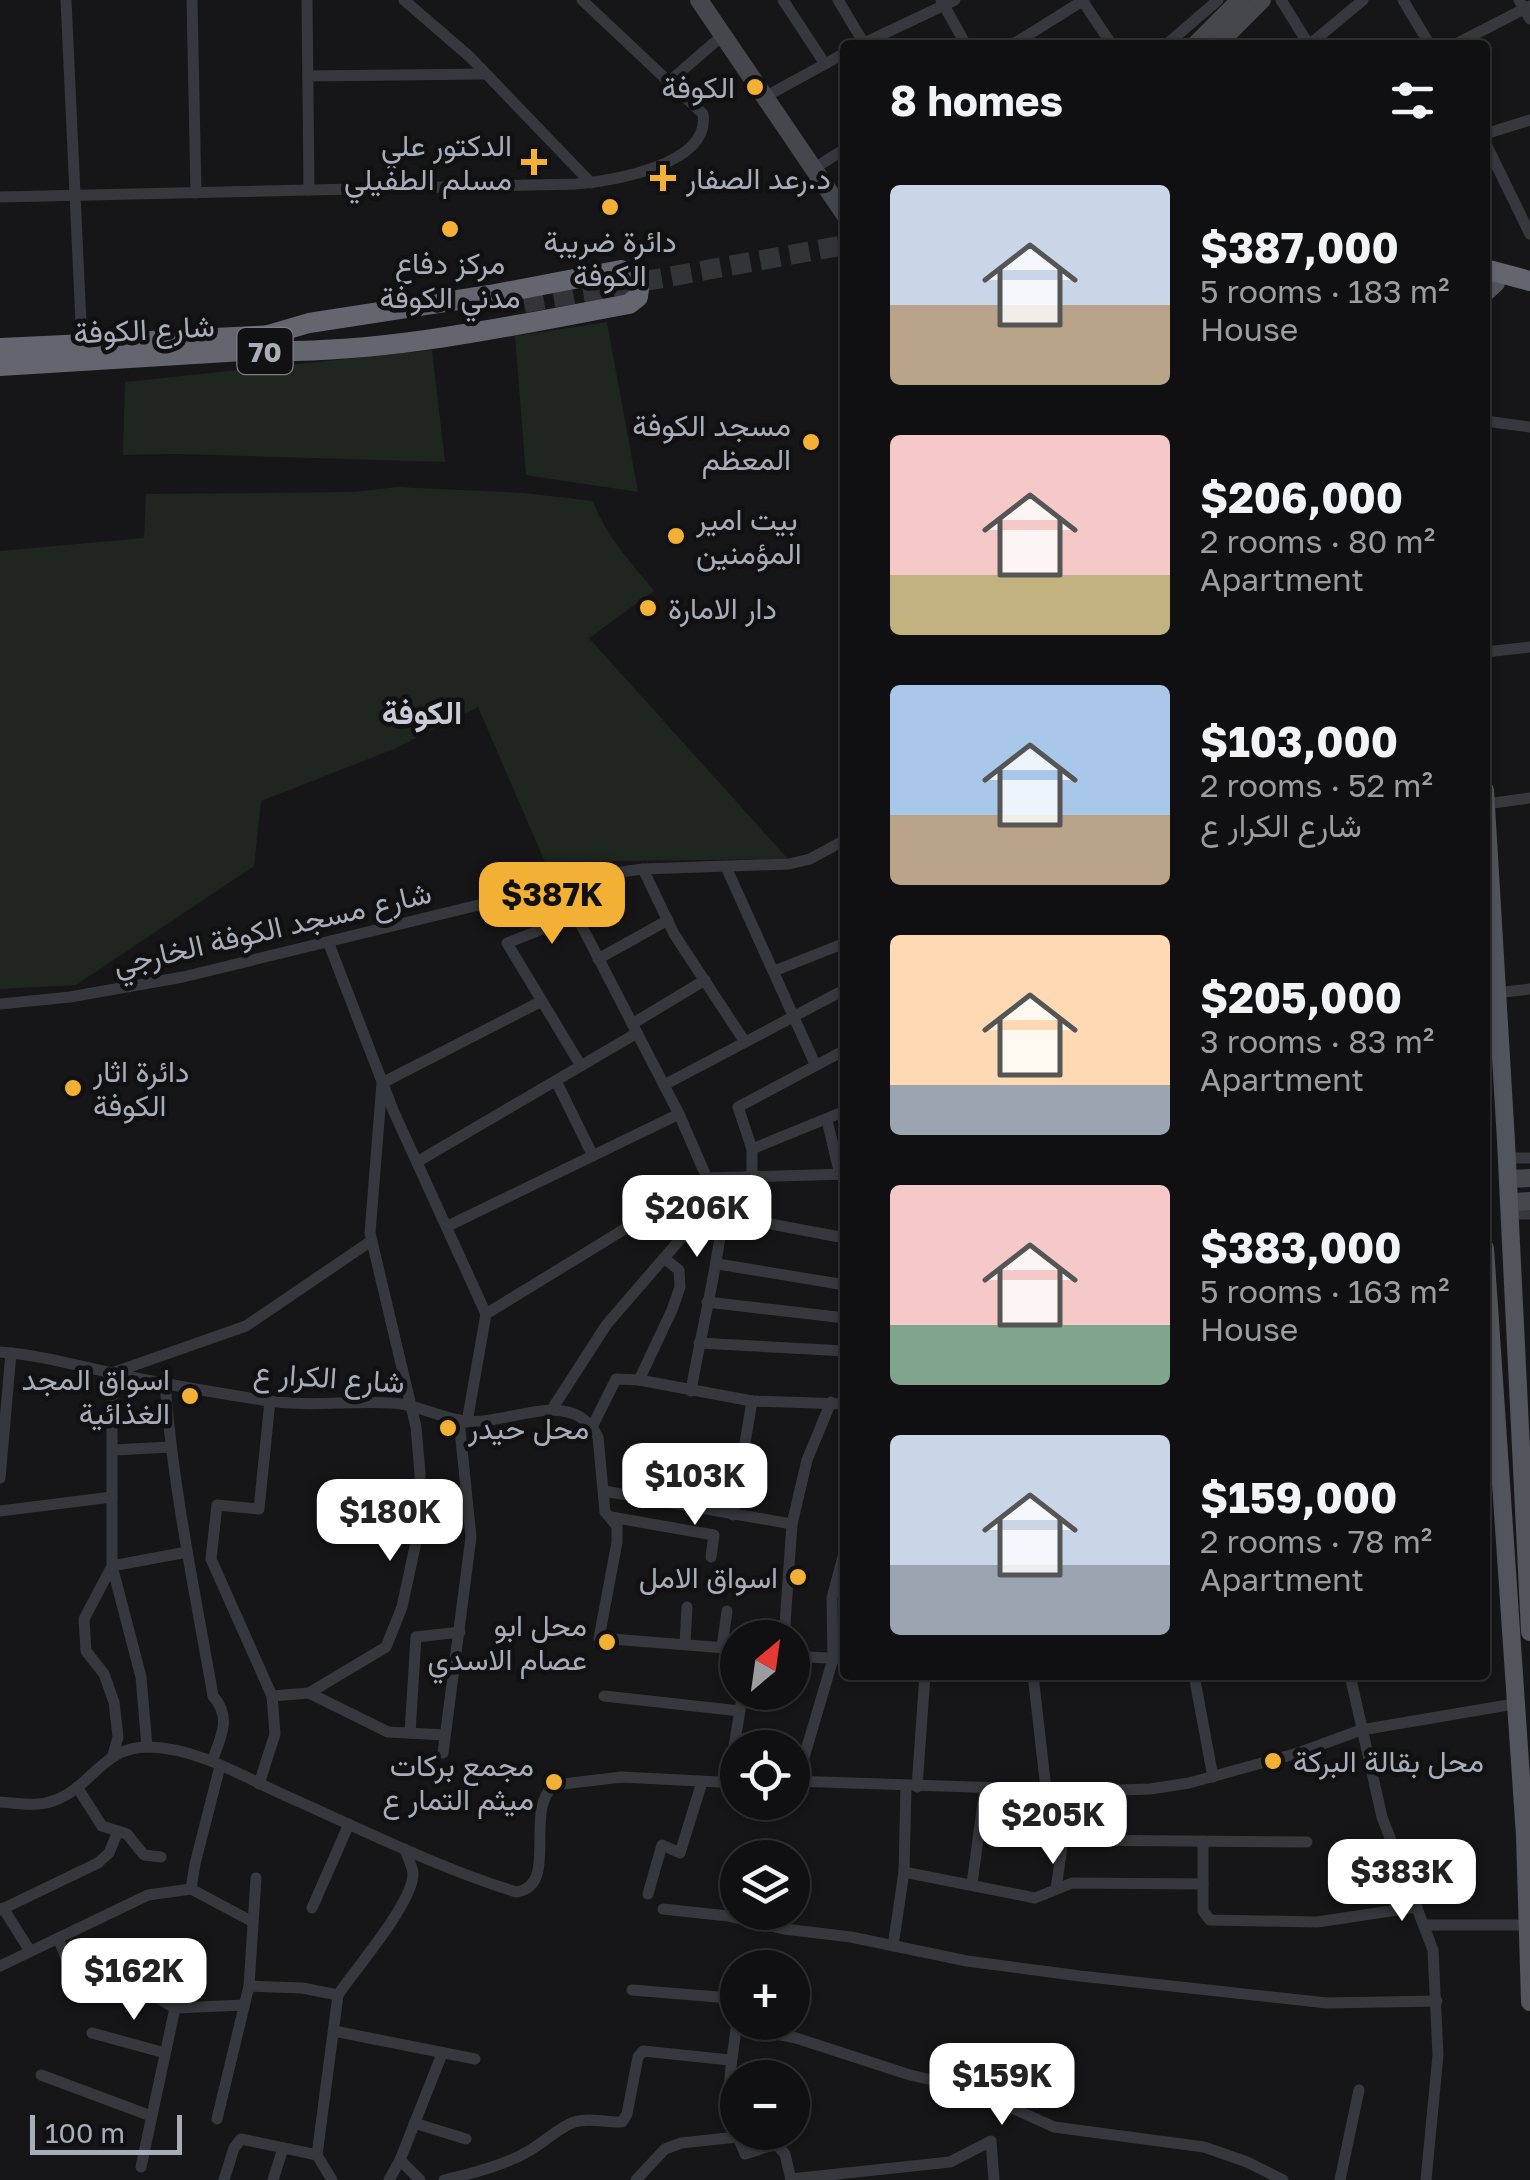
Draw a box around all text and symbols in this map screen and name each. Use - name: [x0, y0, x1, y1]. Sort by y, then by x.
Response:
- place label: الكوفة: [661, 69, 735, 106]
- icon: filters: [1385, 73, 1440, 128]
- text: 8 homes: [890, 75, 1063, 125]
- marker: الكوفة: [744, 76, 766, 98]
- place label: الدكتور علي مسلم الطفيلي: [344, 127, 512, 204]
- marker: الدكتور علي مسلم الطفيلي: [521, 149, 547, 175]
- place label: د.رعد الصفار: [685, 160, 831, 197]
- marker: د.رعد الصفار: [650, 165, 676, 191]
- marker: دائرة ضريبة الكوفة: [599, 196, 621, 218]
- marker: مركز دفاع مدني الكوفة: [439, 218, 461, 240]
- text: $387,000: [1200, 222, 1399, 272]
- place label: دائرة ضريبة الكوفة: [543, 223, 677, 294]
- icon: home: [970, 225, 1090, 345]
- place label: مركز دفاع مدني الكوفة: [379, 245, 521, 322]
- text: 5 rooms · 183 m²: [1200, 272, 1450, 310]
- street label: شارع الكوفة: [72, 307, 216, 354]
- text: House: [1200, 310, 1298, 348]
- road number: 70: [238, 328, 292, 374]
- place label: مسجد الكوفة المعظم: [632, 407, 791, 479]
- marker: مسجد الكوفة المعظم: [800, 431, 822, 453]
- text: $206,000: [1200, 472, 1403, 522]
- icon: home: [970, 475, 1090, 595]
- place label: بيت امير المؤمنين: [695, 501, 802, 572]
- text: 2 rooms · 80 m²: [1200, 522, 1435, 560]
- marker: بيت امير المؤمنين: [665, 525, 687, 547]
- text: Apartment: [1200, 560, 1364, 598]
- place label: دار الامارة: [668, 590, 777, 627]
- marker: دار الامارة: [637, 597, 659, 619]
- district label: الكوفة: [382, 693, 462, 733]
- text: $103,000: [1200, 716, 1398, 766]
- icon: home: [970, 725, 1090, 845]
- text: 2 rooms · 52 m²: [1200, 766, 1433, 804]
- text: شارع الكرار ع: [1200, 806, 1362, 844]
- pin: $387K: [482, 862, 622, 947]
- street label: شارع مسجد الكوفة الخارجي: [109, 874, 436, 989]
- text: $387K: [501, 875, 603, 913]
- text: $205,000: [1200, 972, 1402, 1022]
- icon: home: [970, 975, 1090, 1095]
- text: 3 rooms · 83 m²: [1200, 1022, 1434, 1060]
- place label: دائرة اثار الكوفة: [92, 1053, 189, 1124]
- text: Apartment: [1200, 1060, 1364, 1098]
- marker: دائرة اثار الكوفة: [62, 1077, 84, 1099]
- pin: $206K: [627, 1175, 767, 1260]
- text: $206K: [644, 1188, 750, 1226]
- text: $383,000: [1200, 1222, 1402, 1272]
- icon: home: [970, 1225, 1090, 1345]
- text: 5 rooms · 163 m²: [1200, 1272, 1449, 1310]
- text: House: [1200, 1310, 1298, 1348]
- street label: شارع الكرار ع: [252, 1354, 406, 1403]
- place label: اسواق المجد الغذائية: [22, 1361, 170, 1431]
- marker: اسواق المجد الغذائية: [179, 1385, 201, 1407]
- place label: محل حيدر: [467, 1410, 589, 1447]
- marker: محل حيدر: [437, 1417, 459, 1439]
- pin: $103K: [625, 1443, 765, 1528]
- text: $103K: [644, 1456, 746, 1494]
- text: $159,000: [1200, 1472, 1397, 1522]
- icon: home: [970, 1475, 1090, 1595]
- pin: $180K: [320, 1479, 460, 1564]
- text: $180K: [339, 1492, 441, 1530]
- text: 2 rooms · 78 m²: [1200, 1522, 1432, 1560]
- place label: اسواق الامل: [639, 1559, 778, 1596]
- text: Apartment: [1200, 1560, 1364, 1598]
- marker: اسواق الامل: [787, 1566, 809, 1588]
- place label: محل ابو عصام الاسدي: [428, 1607, 587, 1684]
- north arrow: [720, 1620, 810, 1710]
- map controls: [720, 1620, 810, 2150]
- marker: محل ابو عصام الاسدي: [596, 1631, 618, 1653]
- button: locate: [720, 1730, 810, 1820]
- place label: محل بقالة البركة: [1293, 1743, 1484, 1780]
- place label: مجمع بركات ميثم التمار ع: [382, 1747, 534, 1820]
- marker: محل بقالة البركة: [1262, 1750, 1284, 1772]
- marker: مجمع بركات ميثم التمار ع: [543, 1771, 565, 1793]
- pin: $205K: [983, 1782, 1123, 1867]
- text: $205K: [1001, 1795, 1105, 1833]
- pin: $383K: [1332, 1839, 1472, 1924]
- button: layers: [720, 1840, 810, 1930]
- text: $383K: [1350, 1852, 1454, 1890]
- pin: $162K: [64, 1938, 204, 2023]
- button: +: [720, 1950, 810, 2040]
- text: $162K: [84, 1951, 184, 1989]
- pin: $159K: [932, 2043, 1072, 2128]
- text: $159K: [952, 2056, 1052, 2094]
- button: −: [720, 2060, 810, 2150]
- scale bar: [30, 2110, 182, 2154]
- text: 100 m: [45, 2116, 125, 2149]

